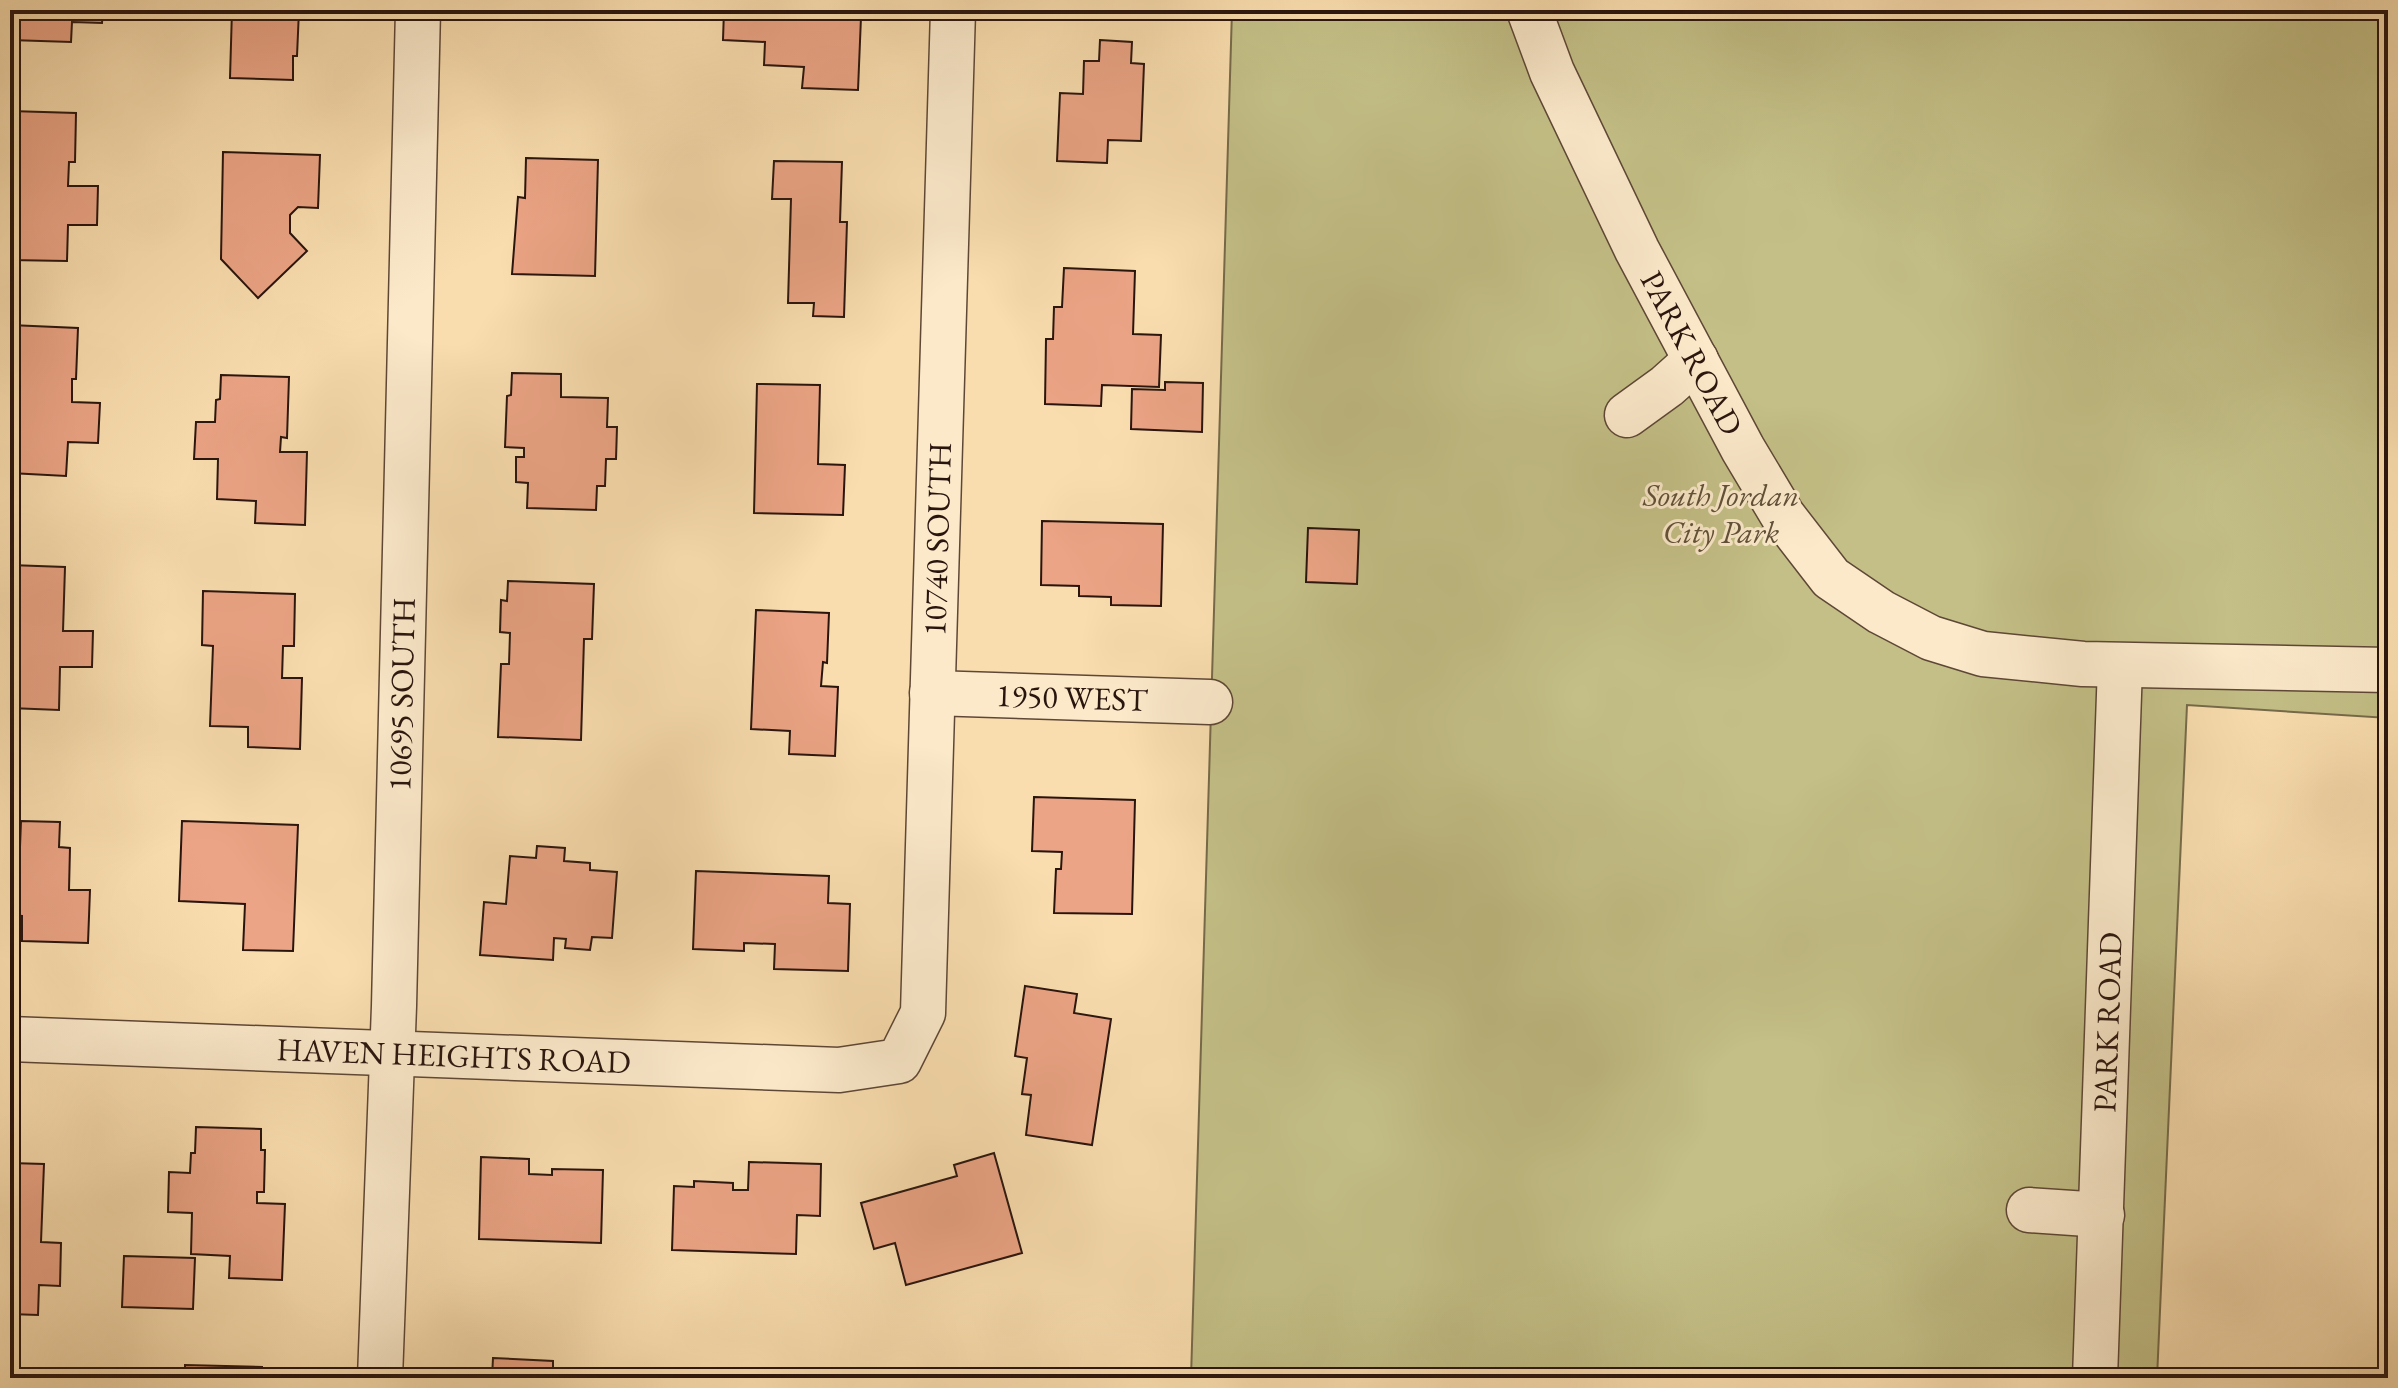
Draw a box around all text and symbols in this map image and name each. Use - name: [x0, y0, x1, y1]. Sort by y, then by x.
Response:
- street label: PARK ROAD: [1631, 263, 1753, 442]
- street label: 10740 SOUTH: [913, 442, 961, 637]
- park label: South Jordan City Park: [1642, 474, 1799, 553]
- street label: 10695 SOUTH: [378, 597, 425, 792]
- street label: 1950 WEST: [995, 674, 1149, 721]
- street label: PARK ROAD: [2083, 931, 2132, 1113]
- street label: HAVEN HEIGHTS ROAD: [276, 1028, 632, 1083]

